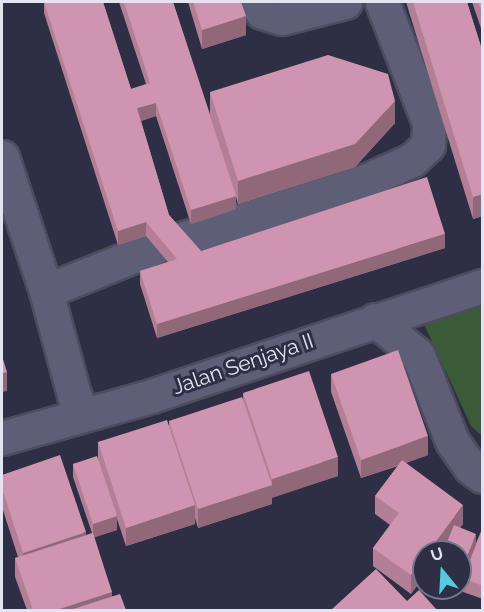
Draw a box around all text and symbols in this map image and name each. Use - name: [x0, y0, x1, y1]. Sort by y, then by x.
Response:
- street label: Jalan Senjaya II: [169, 328, 317, 400]
- north arrow: [412, 540, 472, 600]
- text: U: [428, 543, 446, 565]

